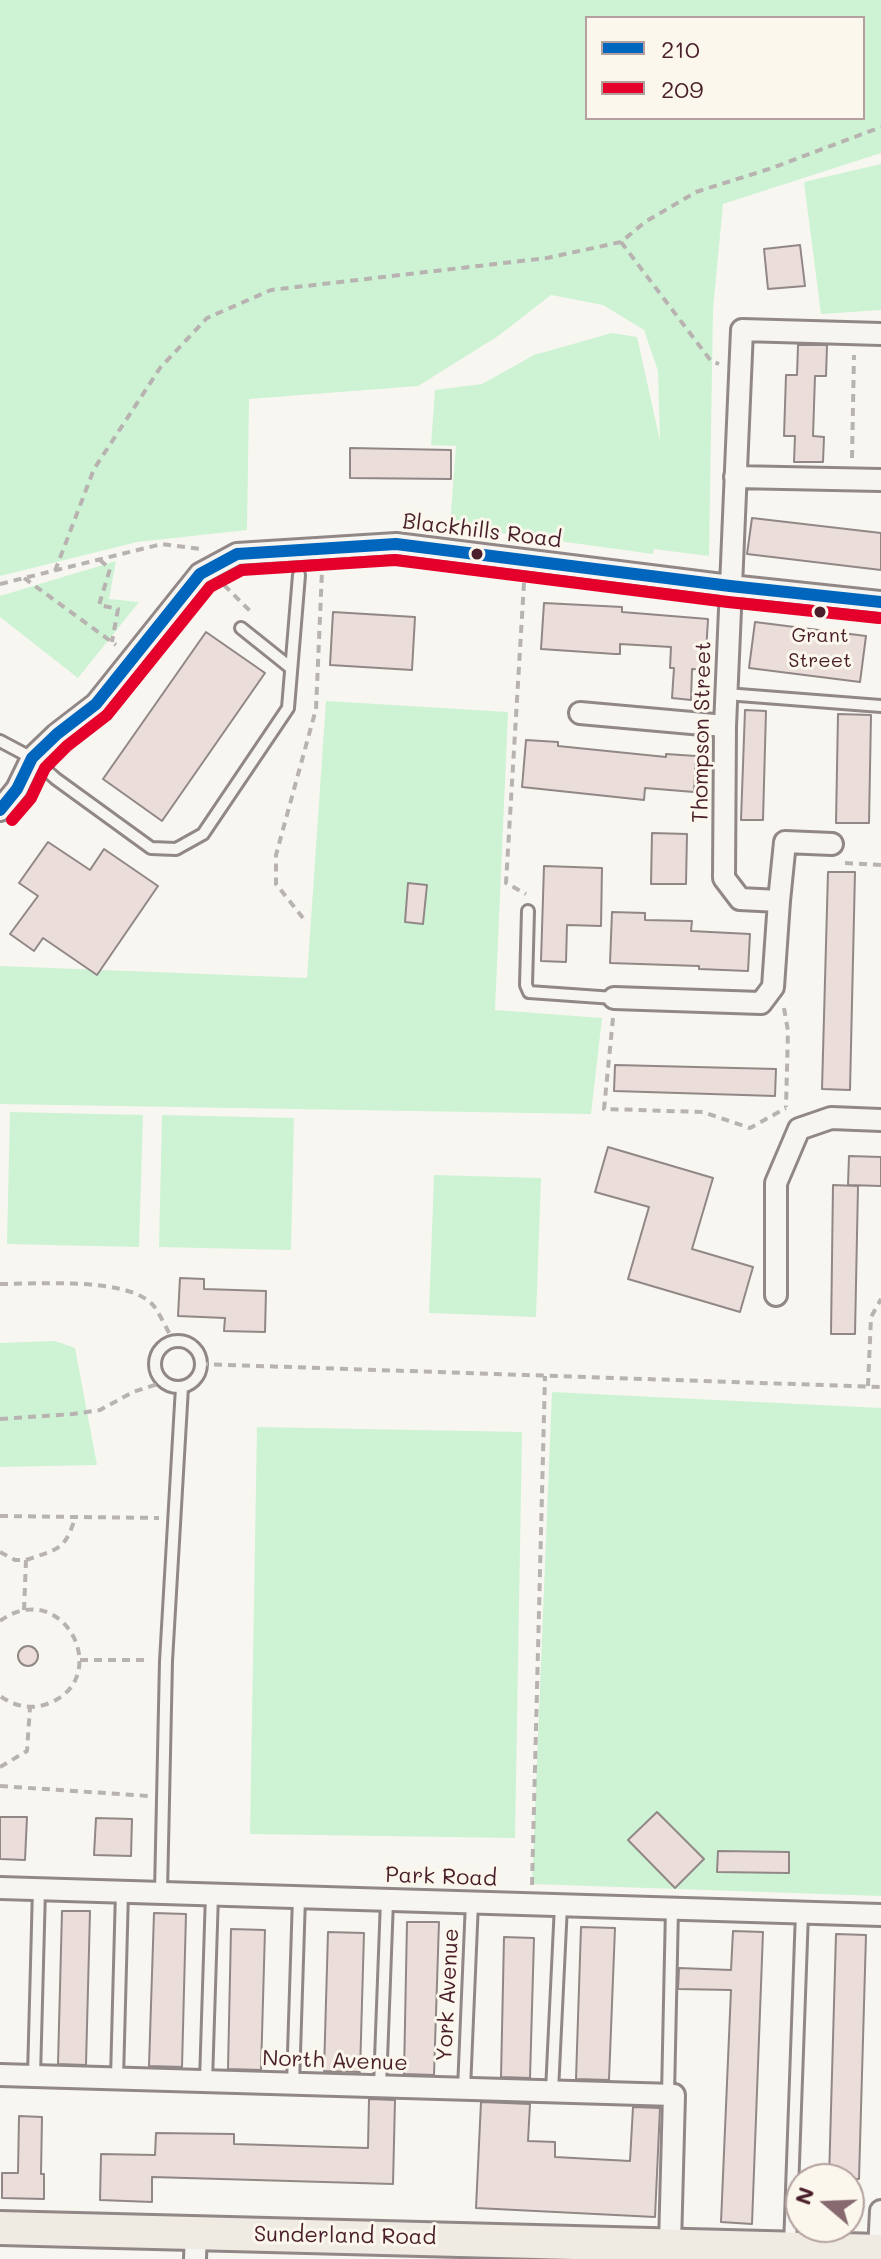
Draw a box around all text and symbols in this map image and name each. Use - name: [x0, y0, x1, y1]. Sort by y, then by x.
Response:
- legend: [585, 16, 865, 120]
- text: 210: [661, 33, 700, 64]
- text: 209: [661, 73, 703, 104]
- street label: Blackhills Road: [401, 508, 563, 554]
- unlabelled marker: [469, 546, 485, 562]
- marker: Grant Street: [812, 604, 828, 620]
- place label: Grant Street: [788, 624, 852, 671]
- street label: Thompson Street: [687, 641, 717, 823]
- street label: Park Road: [385, 1862, 497, 1892]
- street label: York Avenue: [431, 1928, 465, 2062]
- street label: North Avenue: [262, 2045, 408, 2077]
- north arrow: [785, 2163, 865, 2243]
- text: N: [787, 2183, 820, 2208]
- street label: Sunderland Road: [254, 2221, 436, 2251]

